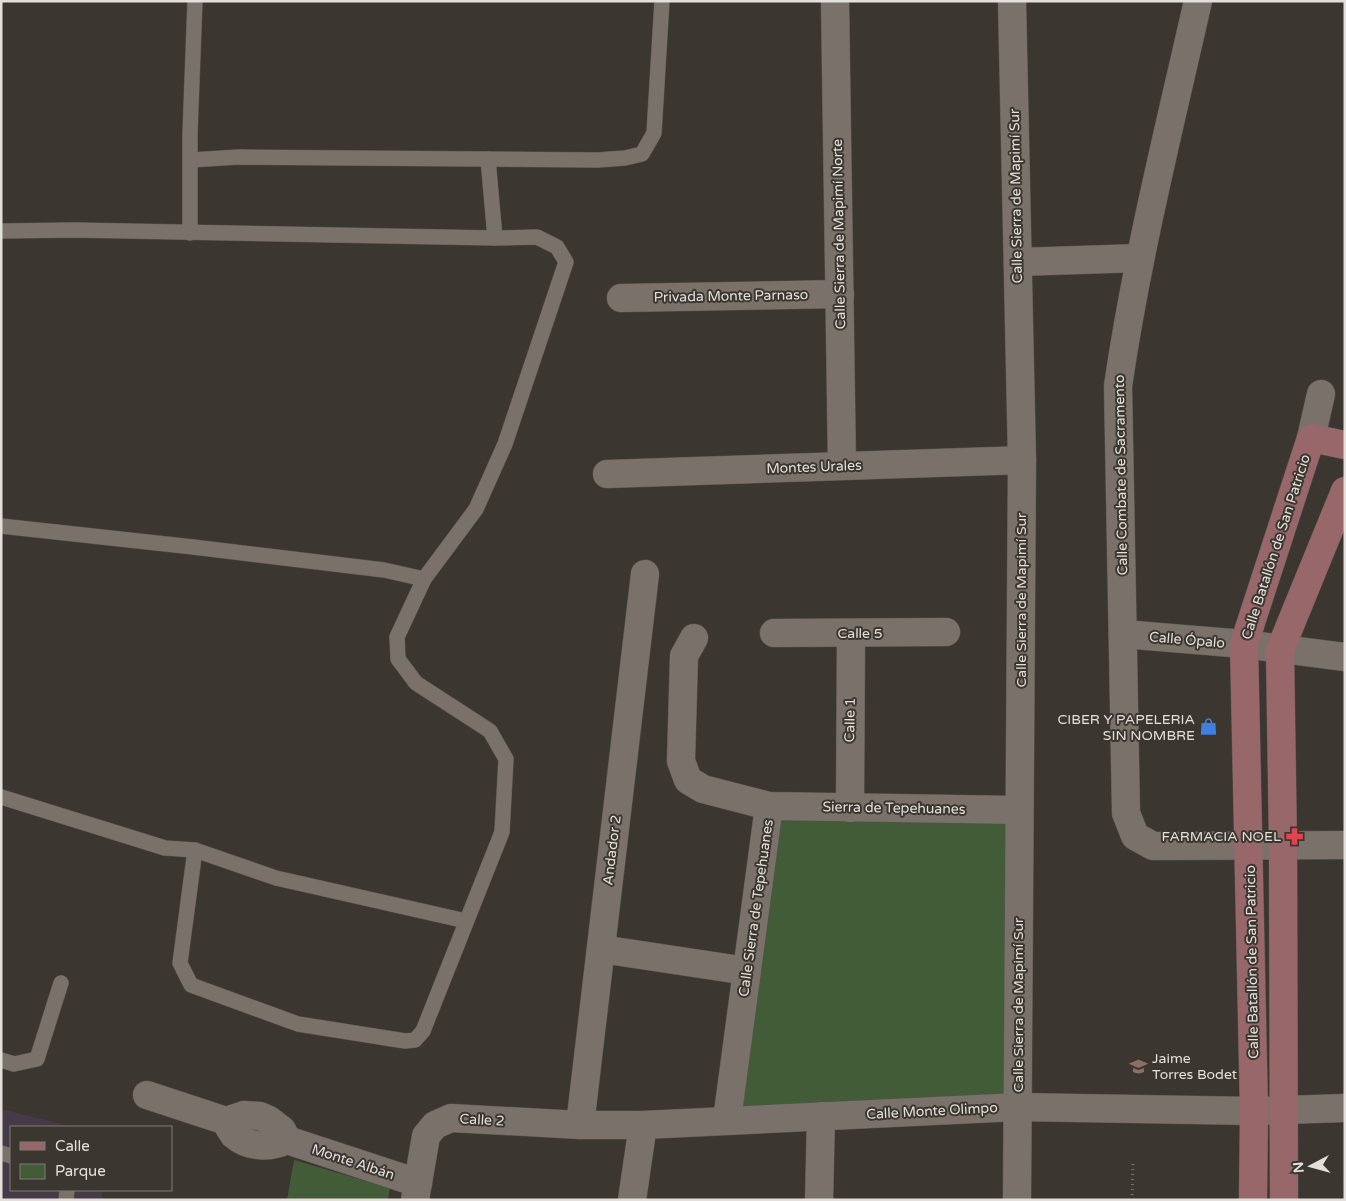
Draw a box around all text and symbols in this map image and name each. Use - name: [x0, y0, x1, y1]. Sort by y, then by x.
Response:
- street label: Calle Sierra de Mapimí Sur: [1006, 108, 1026, 284]
- street label: Calle Sierra de Mapimí Norte: [829, 139, 849, 329]
- street label: Privada Monte Parnaso: [654, 286, 808, 306]
- street label: Calle Combate de Sacramento: [1111, 374, 1131, 576]
- street label: Calle Batallón de San Patricio: [1238, 452, 1314, 642]
- street label: Montes Urales: [766, 457, 862, 477]
- street label: Calle Sierra de Mapimí Sur: [1013, 512, 1030, 687]
- street label: Calle 5: [838, 625, 882, 642]
- street label: Calle Ópalo: [1148, 628, 1226, 652]
- street label: Calle 1: [841, 697, 859, 743]
- place label: CIBER Y PAPELERIA SIN NOMBRE: [1057, 711, 1195, 744]
- shop icon: CIBER Y PAPELERIA SIN NOMBRE: [1199, 717, 1219, 737]
- street label: Sierra de Tepehuanes: [822, 798, 966, 818]
- street label: Andador 2: [599, 814, 625, 886]
- street label: Calle Sierra de Tepehuanes: [735, 818, 777, 998]
- pharmacy icon: FARMACIA NOEL: [1285, 826, 1305, 846]
- place label: FARMACIA NOEL: [1162, 828, 1281, 845]
- street label: Calle Batallón de San Patricio: [1242, 865, 1262, 1059]
- street label: Calle Sierra de Mapimí Sur: [1010, 917, 1027, 1092]
- place label: Jaime Torres Bodet: [1152, 1050, 1238, 1083]
- school or university icon: Jaime Torres Bodet: [1128, 1056, 1148, 1076]
- street label: Calle Monte Olimpo: [866, 1099, 998, 1123]
- street label: Calle 2: [459, 1110, 505, 1130]
- legend: [10, 1126, 172, 1191]
- text: Calle: [55, 1137, 90, 1155]
- street label: Monte Albán: [309, 1141, 397, 1183]
- north arrow: [1286, 1141, 1336, 1191]
- text: N: [1290, 1161, 1308, 1174]
- text: Parque: [55, 1162, 106, 1180]

